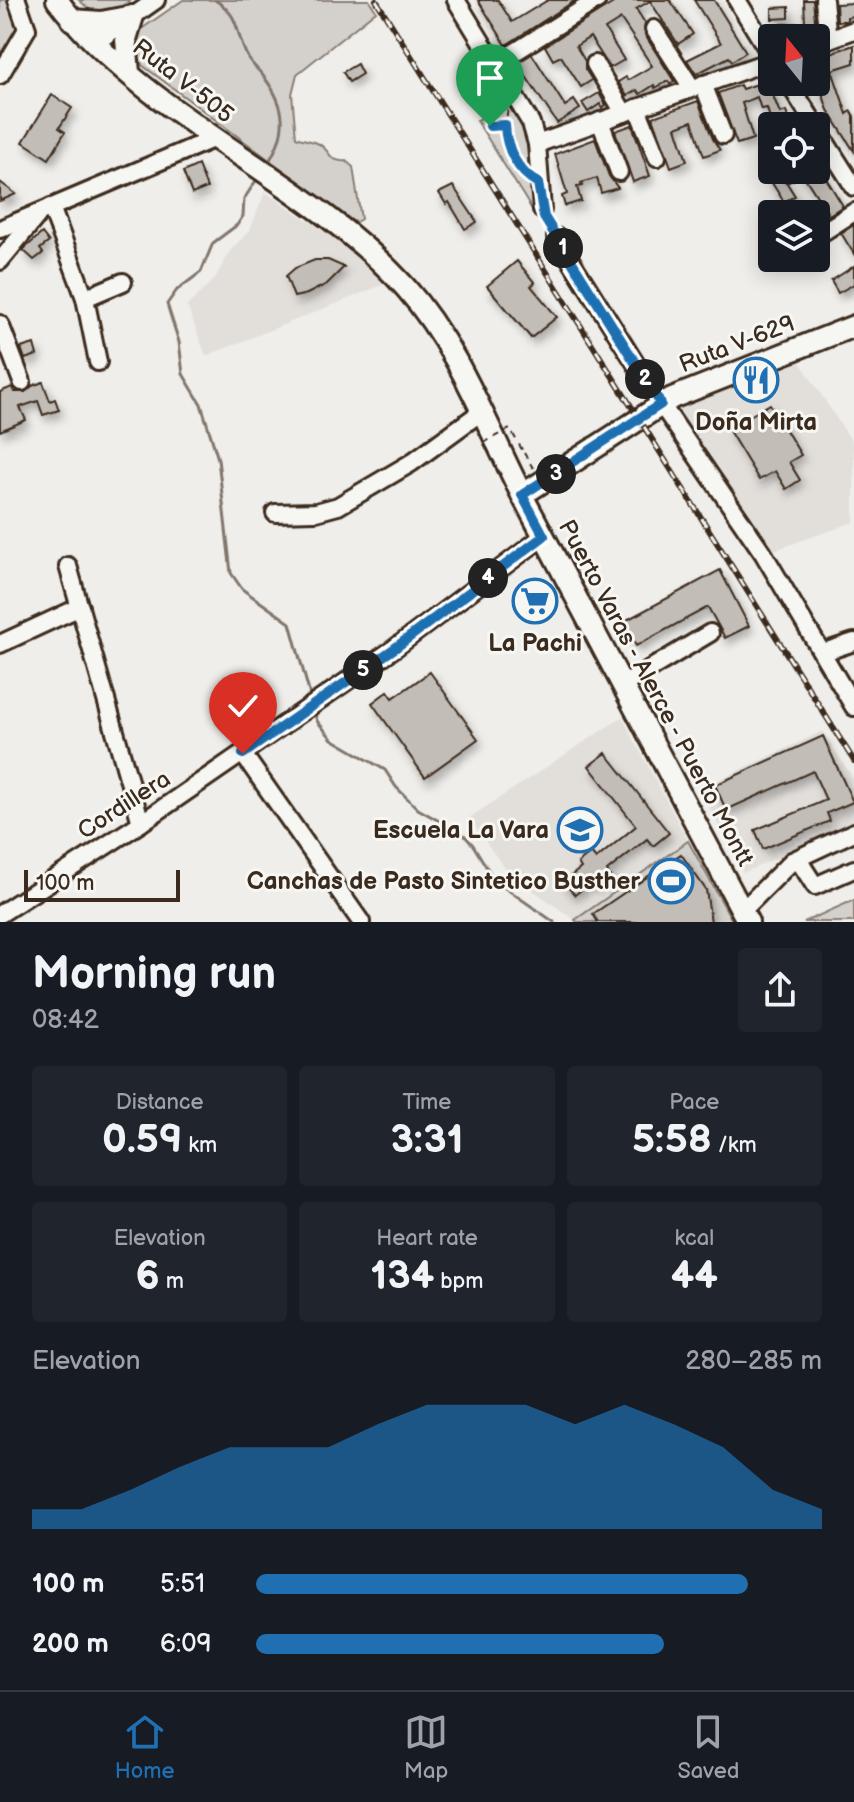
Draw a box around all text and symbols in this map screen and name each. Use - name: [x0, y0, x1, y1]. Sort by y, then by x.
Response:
- north arrow: [758, 24, 830, 96]
- map controls: [758, 24, 830, 272]
- street label: Ruta V-505: [127, 33, 239, 129]
- pin: [456, 44, 524, 126]
- icon: arrive: [468, 56, 512, 100]
- button: locate: [758, 112, 830, 184]
- button: layers: [758, 200, 830, 272]
- pin: 1: [543, 228, 583, 268]
- text: 1: [558, 234, 568, 261]
- street label: Ruta V-629: [675, 309, 799, 379]
- restaurant icon: Doña Mirta: [732, 356, 780, 404]
- pin: 2: [625, 359, 665, 399]
- text: 2: [638, 365, 652, 392]
- place label: Doña Mirta: [695, 408, 817, 437]
- pin: 3: [536, 454, 576, 494]
- text: 3: [550, 460, 562, 487]
- street label: Puerto Varas - Alerce - Puerto Montt: [552, 515, 760, 872]
- pin: 4: [468, 558, 508, 598]
- text: 4: [482, 564, 494, 591]
- supermarket icon: La Pachi: [511, 577, 559, 625]
- place label: La Pachi: [488, 629, 582, 658]
- pin: 5: [343, 650, 383, 690]
- text: 5: [357, 656, 369, 683]
- pin: [209, 672, 277, 754]
- icon: check: [221, 684, 265, 728]
- street label: Cordillera: [72, 764, 176, 846]
- school or university icon: Escuela La Vara: [556, 806, 604, 854]
- place label: Escuela La Vara: [373, 816, 549, 845]
- sports icon: Canchas de Pasto Sintetico Busther: [647, 857, 695, 905]
- scale bar: [24, 866, 180, 902]
- place label: Canchas de Pasto Sintetico Busther: [247, 867, 640, 896]
- text: 100 m: [36, 870, 95, 897]
- text: Morning run: [32, 948, 276, 1001]
- button: share: [738, 948, 822, 1032]
- text: 08:42: [32, 1005, 99, 1036]
- text: Distance: [116, 1089, 204, 1116]
- text: Time: [403, 1089, 451, 1116]
- text: Pace: [669, 1089, 719, 1116]
- text: 0.59: [102, 1116, 182, 1164]
- text: 3:31: [390, 1116, 464, 1164]
- text: 5:58: [632, 1116, 712, 1164]
- text: km: [182, 1132, 217, 1159]
- text: /km: [712, 1132, 757, 1159]
- text: Elevation: [114, 1225, 206, 1252]
- text: Heart rate: [376, 1225, 478, 1252]
- text: kcal: [675, 1225, 714, 1252]
- text: 6: [135, 1252, 160, 1300]
- text: 134: [370, 1252, 434, 1300]
- text: 44: [671, 1252, 718, 1300]
- text: m: [160, 1268, 184, 1295]
- text: bpm: [434, 1268, 484, 1295]
- text: Elevation: [32, 1346, 140, 1377]
- text: 280–285 m: [685, 1346, 822, 1377]
- text: 100 m: [32, 1569, 105, 1600]
- text: 5:51: [160, 1569, 205, 1600]
- text: 200 m: [32, 1629, 109, 1660]
- text: 6:09: [160, 1629, 211, 1660]
- tab: Home: [115, 1710, 175, 1785]
- tab: Map: [404, 1710, 448, 1785]
- tab: Saved: [678, 1710, 739, 1785]

